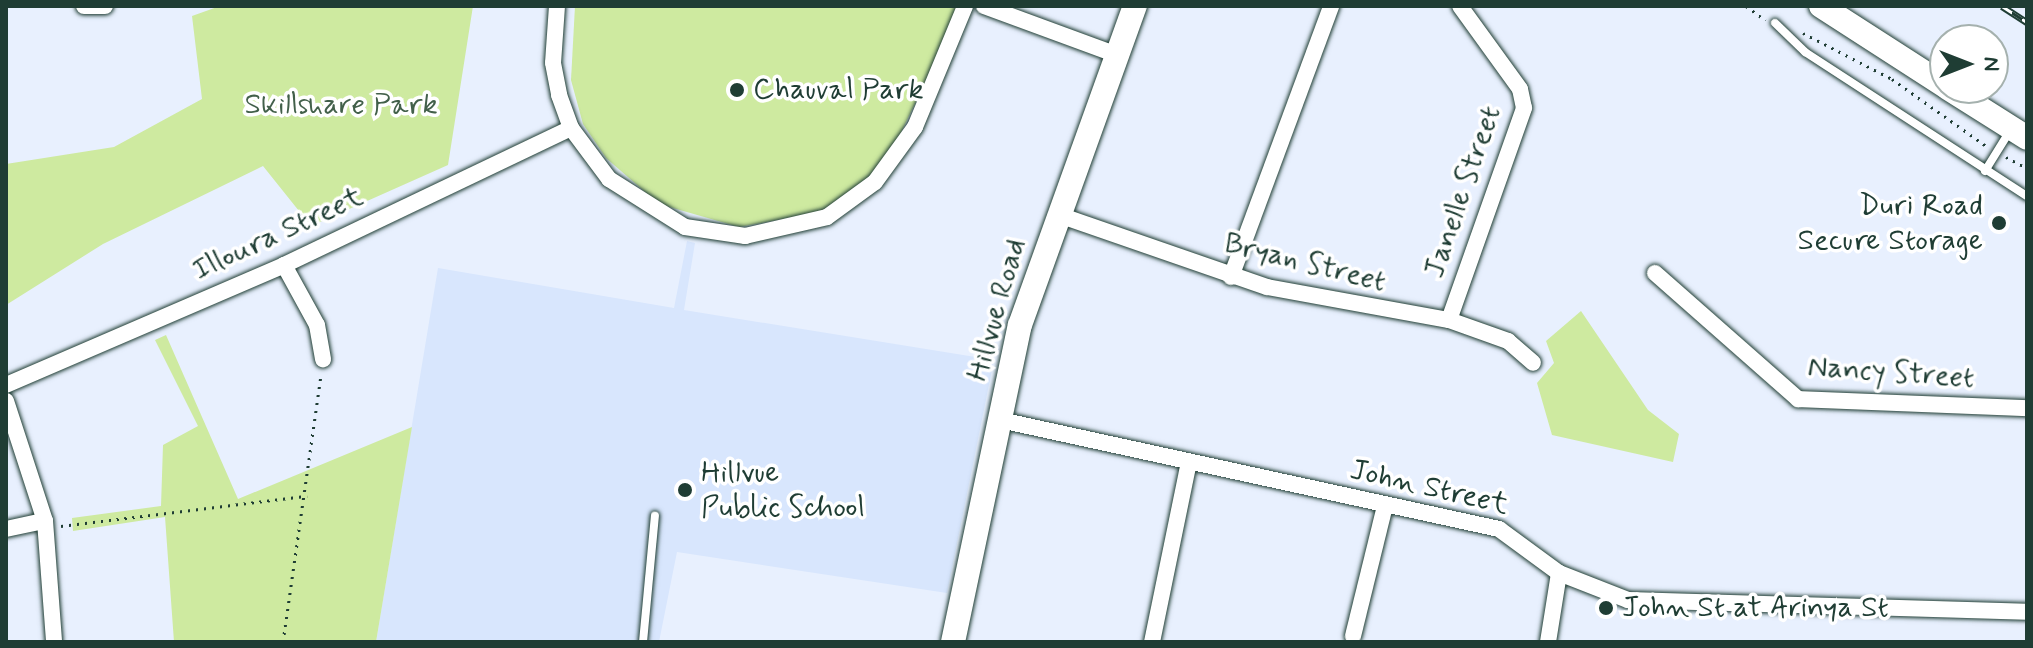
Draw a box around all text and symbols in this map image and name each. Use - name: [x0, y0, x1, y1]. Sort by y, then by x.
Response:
- north arrow: [1929, 24, 2009, 104]
- text: N: [1977, 57, 2005, 71]
- place label: Chauval Park: [753, 72, 922, 108]
- marker: Chauval Park: [728, 81, 746, 99]
- park label: Skillshare Park: [247, 87, 435, 123]
- street label: Janelle Street: [1416, 99, 1510, 285]
- street label: Illoura Street: [187, 179, 369, 289]
- place label: Duri Road Secure Storage: [1797, 188, 1983, 258]
- marker: Duri Road Secure Storage: [1990, 214, 2008, 232]
- street label: Bryan Street: [1218, 225, 1392, 301]
- street label: Hillvue Road: [960, 235, 1034, 385]
- street label: Nancy Street: [1804, 349, 1978, 397]
- street label: John Street: [1346, 452, 1512, 524]
- place label: Hillvue Public School: [701, 455, 866, 526]
- marker: Hillvue Public School: [676, 481, 694, 499]
- place label: John St at Arinya St: [1622, 590, 1896, 626]
- marker: John St at Arinya St: [1597, 599, 1615, 617]

